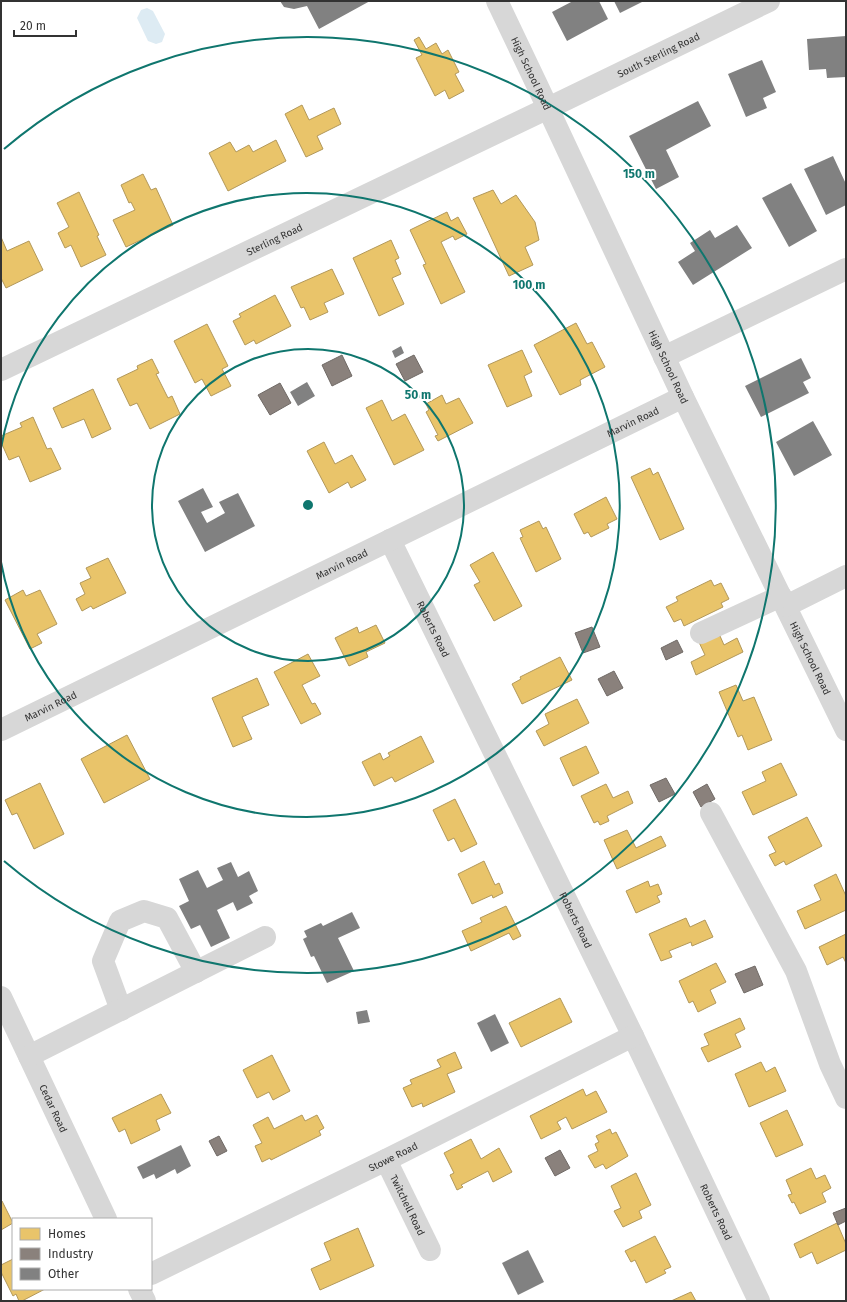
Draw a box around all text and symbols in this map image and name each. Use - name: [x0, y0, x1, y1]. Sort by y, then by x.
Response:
- scale bar: [14, 12, 76, 38]
- text: 20 m: [20, 19, 46, 33]
- street label: South Sterling Road: [616, 31, 702, 81]
- street label: High School Road: [508, 35, 553, 112]
- text: 150 m: [623, 167, 655, 181]
- street label: Sterling Road: [245, 221, 305, 259]
- text: 100 m: [513, 278, 545, 292]
- street label: High School Road: [646, 328, 690, 406]
- text: 50 m: [405, 388, 431, 402]
- street label: Marvin Road: [605, 405, 661, 440]
- centre of rings: [301, 498, 315, 512]
- street label: Marvin Road: [314, 547, 370, 582]
- street label: Roberts Road: [414, 599, 451, 659]
- street label: High School Road: [787, 620, 833, 697]
- street label: Marvin Road: [23, 689, 79, 725]
- street label: Roberts Road: [556, 890, 594, 950]
- street label: Cedar Road: [36, 1083, 69, 1135]
- street label: Stowe Road: [367, 1140, 420, 1174]
- street label: Twitchell Road: [387, 1173, 427, 1238]
- street label: Roberts Road: [697, 1182, 734, 1242]
- legend: [12, 1218, 152, 1290]
- text: Homes: [48, 1227, 86, 1241]
- text: Industry: [48, 1247, 93, 1261]
- text: Other: [48, 1267, 79, 1281]

